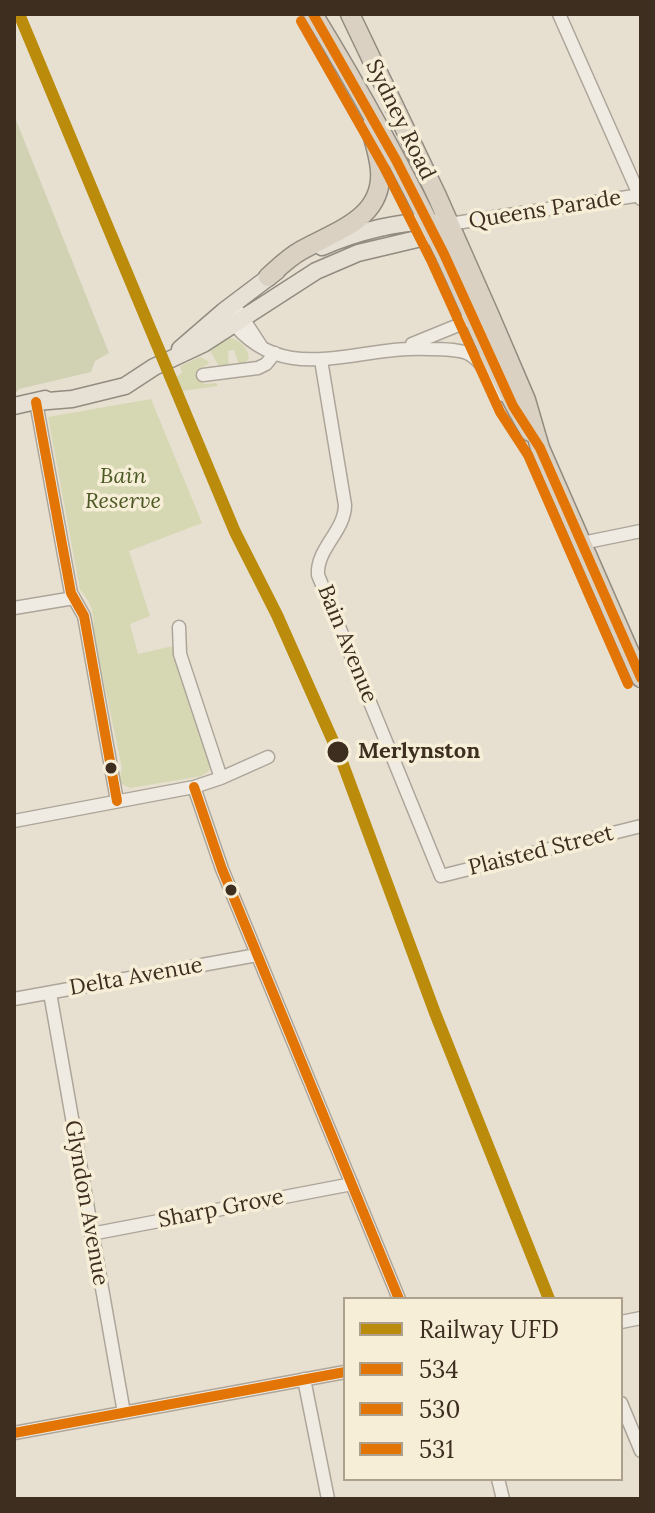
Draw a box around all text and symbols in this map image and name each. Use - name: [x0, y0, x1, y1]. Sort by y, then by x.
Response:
- street label: Sydney Road: [360, 56, 440, 184]
- street label: Queens Parade: [467, 185, 623, 235]
- park label: Bain Reserve: [85, 464, 161, 516]
- street label: Bain Avenue: [311, 581, 383, 707]
- marker: Merlynston: [325, 739, 351, 765]
- place label: Merlynston: [358, 739, 480, 765]
- unlabelled marker: [103, 760, 119, 776]
- street label: Plaisted Street: [466, 820, 616, 882]
- unlabelled marker: [223, 882, 239, 898]
- street label: Delta Avenue: [67, 952, 205, 1002]
- street label: Glyndon Avenue: [58, 1118, 114, 1288]
- street label: Sharp Grove: [156, 1184, 286, 1234]
- legend: [343, 1297, 623, 1481]
- text: Railway UFD: [419, 1314, 559, 1345]
- text: 534: [419, 1354, 458, 1385]
- text: 530: [419, 1394, 460, 1425]
- text: 531: [419, 1434, 454, 1465]

